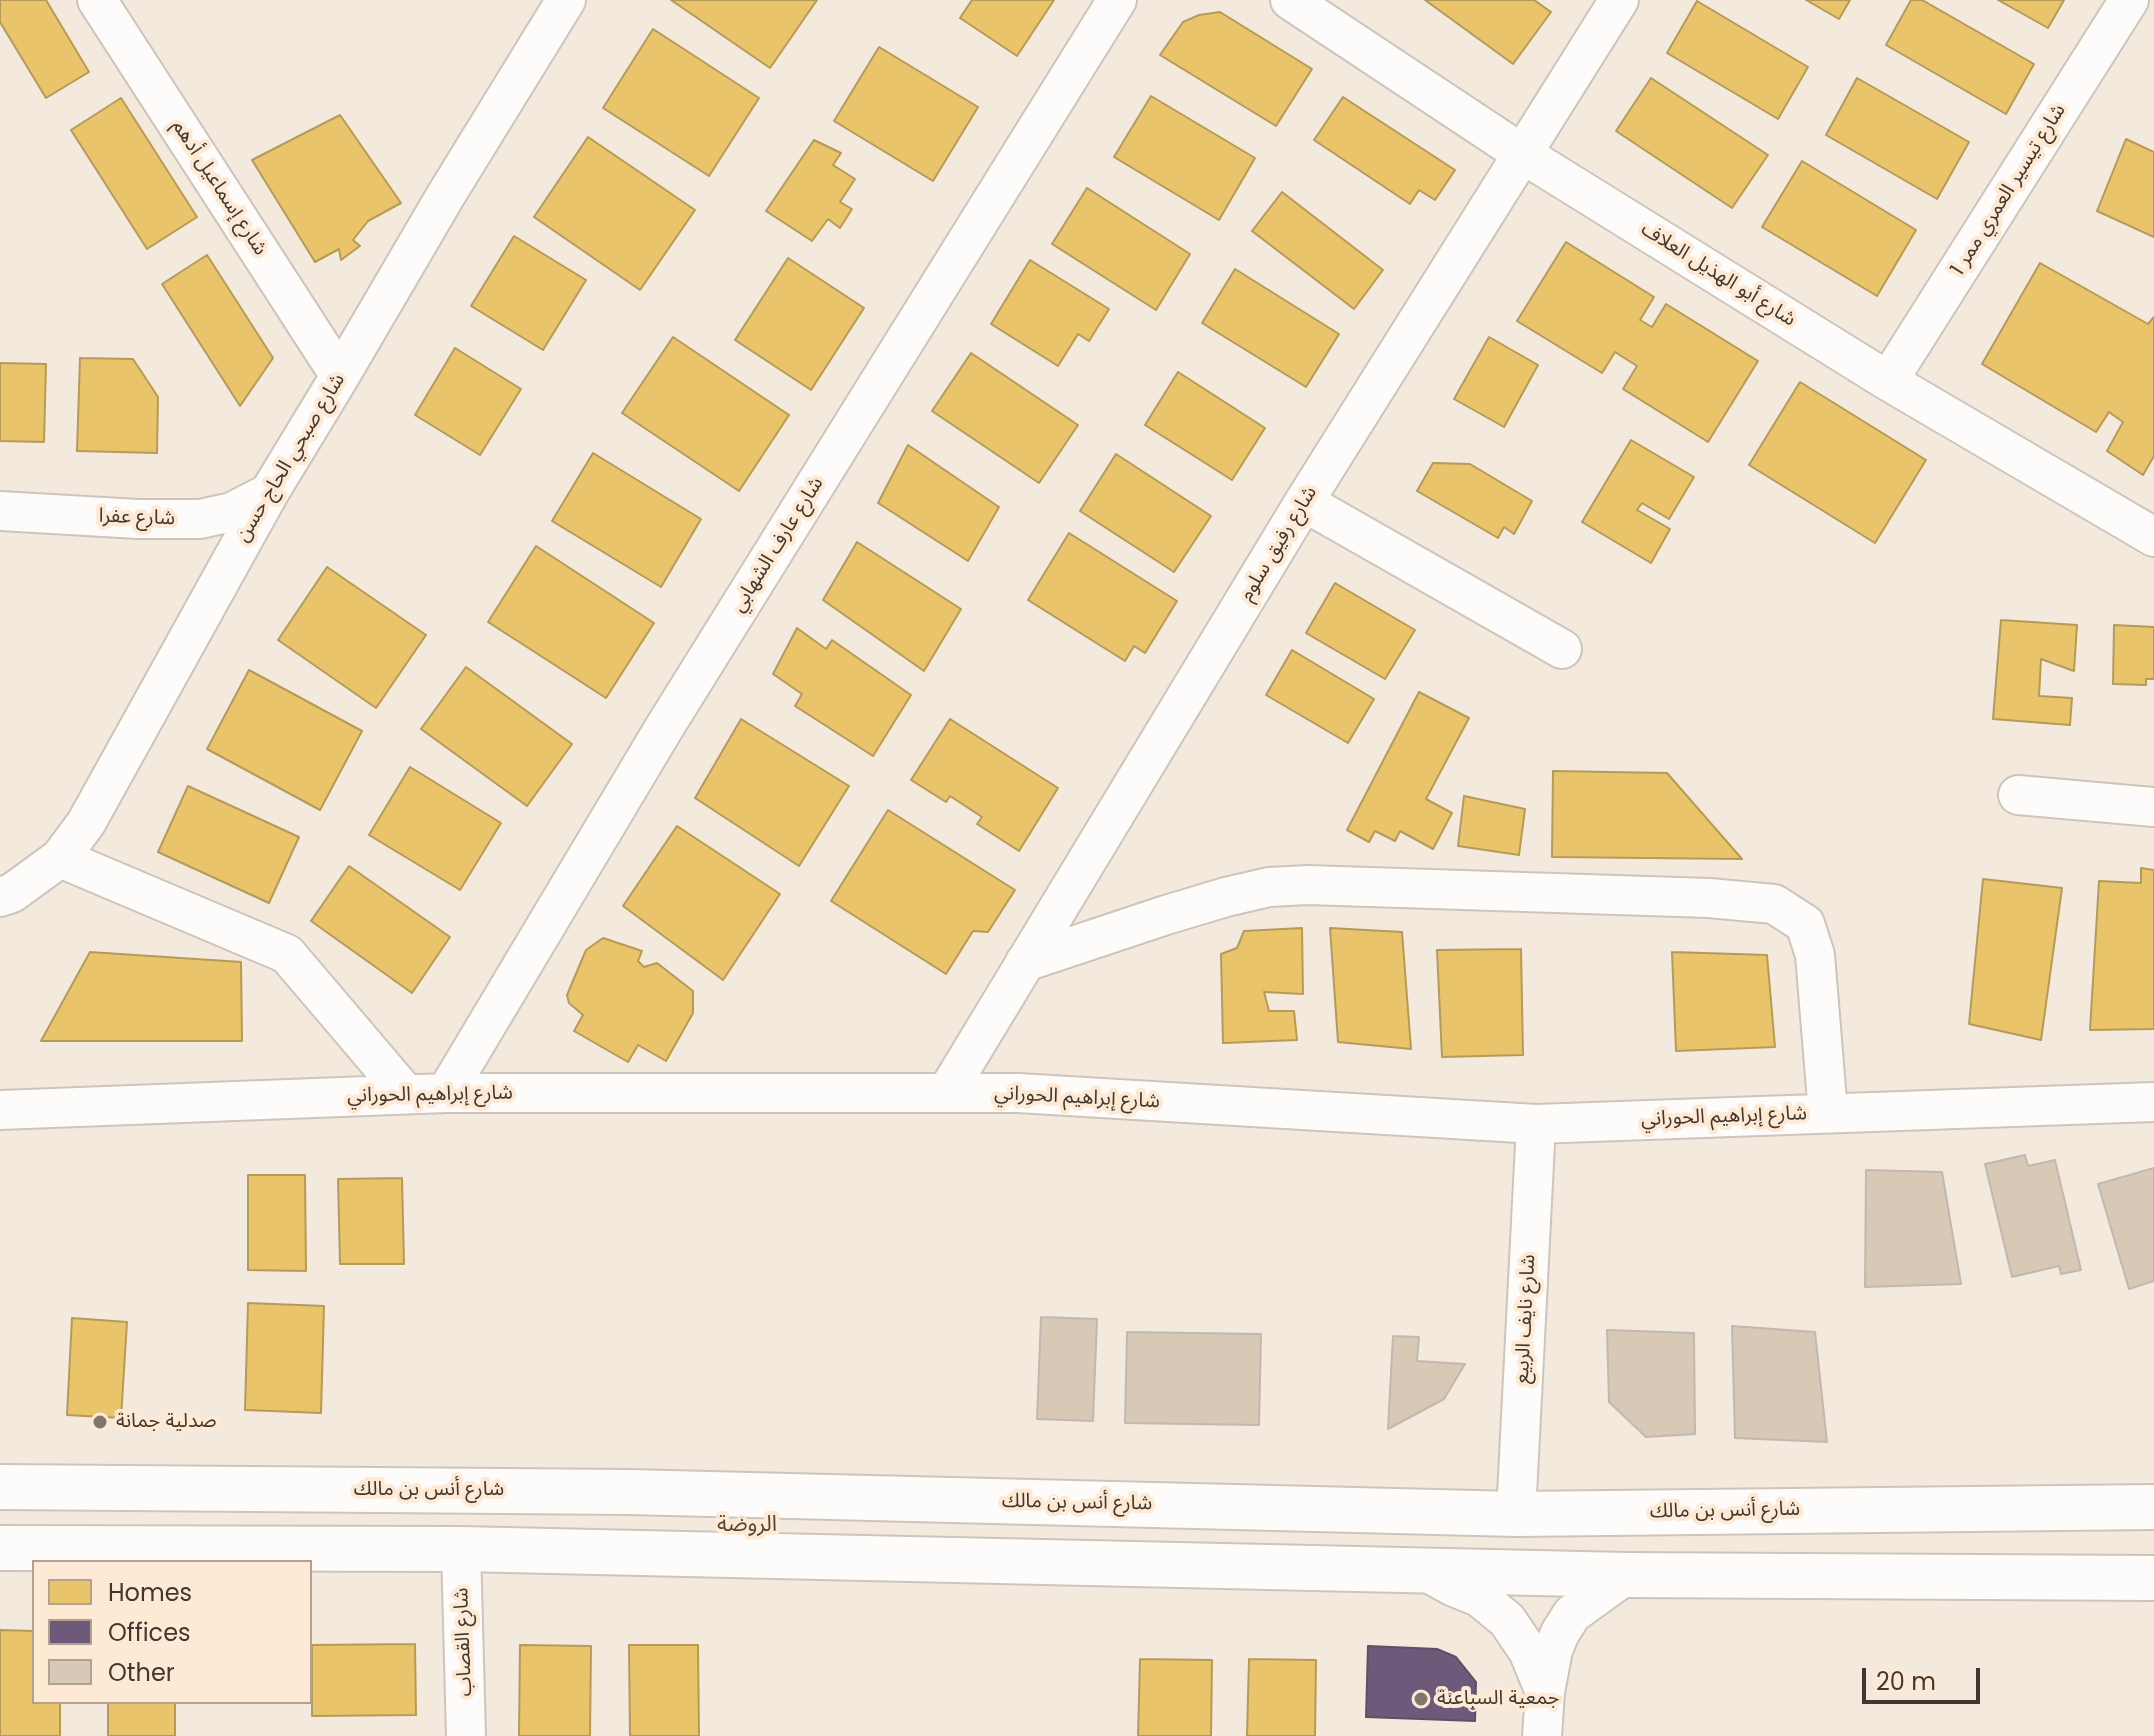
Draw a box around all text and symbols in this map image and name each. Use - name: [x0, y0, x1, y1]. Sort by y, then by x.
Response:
- street label: شارع تيسير العمري ممر 1: [1946, 100, 2072, 280]
- street label: شارع إسماعيل أدهم: [166, 116, 272, 260]
- street label: شارع أبو الهذيل العلاف: [1636, 218, 1800, 332]
- street label: شارع صبحي الحاج حسن: [231, 370, 351, 546]
- street label: شارع عارف الشهابي: [727, 473, 829, 617]
- street label: شارع رفيق سلوم: [1235, 482, 1323, 606]
- street label: شارع عفرا: [98, 505, 176, 531]
- street label: شارع إبراهيم الحوراني: [347, 1082, 513, 1108]
- street label: شارع إبراهيم الحوراني: [994, 1082, 1160, 1114]
- street label: شارع إبراهيم الحوراني: [1641, 1102, 1807, 1132]
- street label: شارع نايف الربيع: [1511, 1254, 1541, 1384]
- place label: صدلية جمانة: [116, 1410, 217, 1434]
- marker: صدلية جمانة: [91, 1413, 109, 1431]
- street label: شارع أنس بن مالك: [354, 1478, 504, 1502]
- street label: شارع أنس بن مالك: [1002, 1490, 1152, 1516]
- street label: شارع أنس بن مالك: [1650, 1498, 1800, 1524]
- district label: الروضة: [717, 1512, 777, 1538]
- legend: [32, 1560, 312, 1704]
- text: Homes: [108, 1576, 192, 1609]
- street label: شارع القصاب: [450, 1587, 478, 1697]
- text: Offices: [108, 1616, 191, 1649]
- scale bar: [1866, 1652, 1984, 1702]
- text: Other: [108, 1656, 175, 1689]
- text: 20 m: [1876, 1665, 1936, 1698]
- place label: جمعية السباعنة: [1437, 1687, 1560, 1711]
- marker: جمعية السباعنة: [1412, 1690, 1430, 1708]

